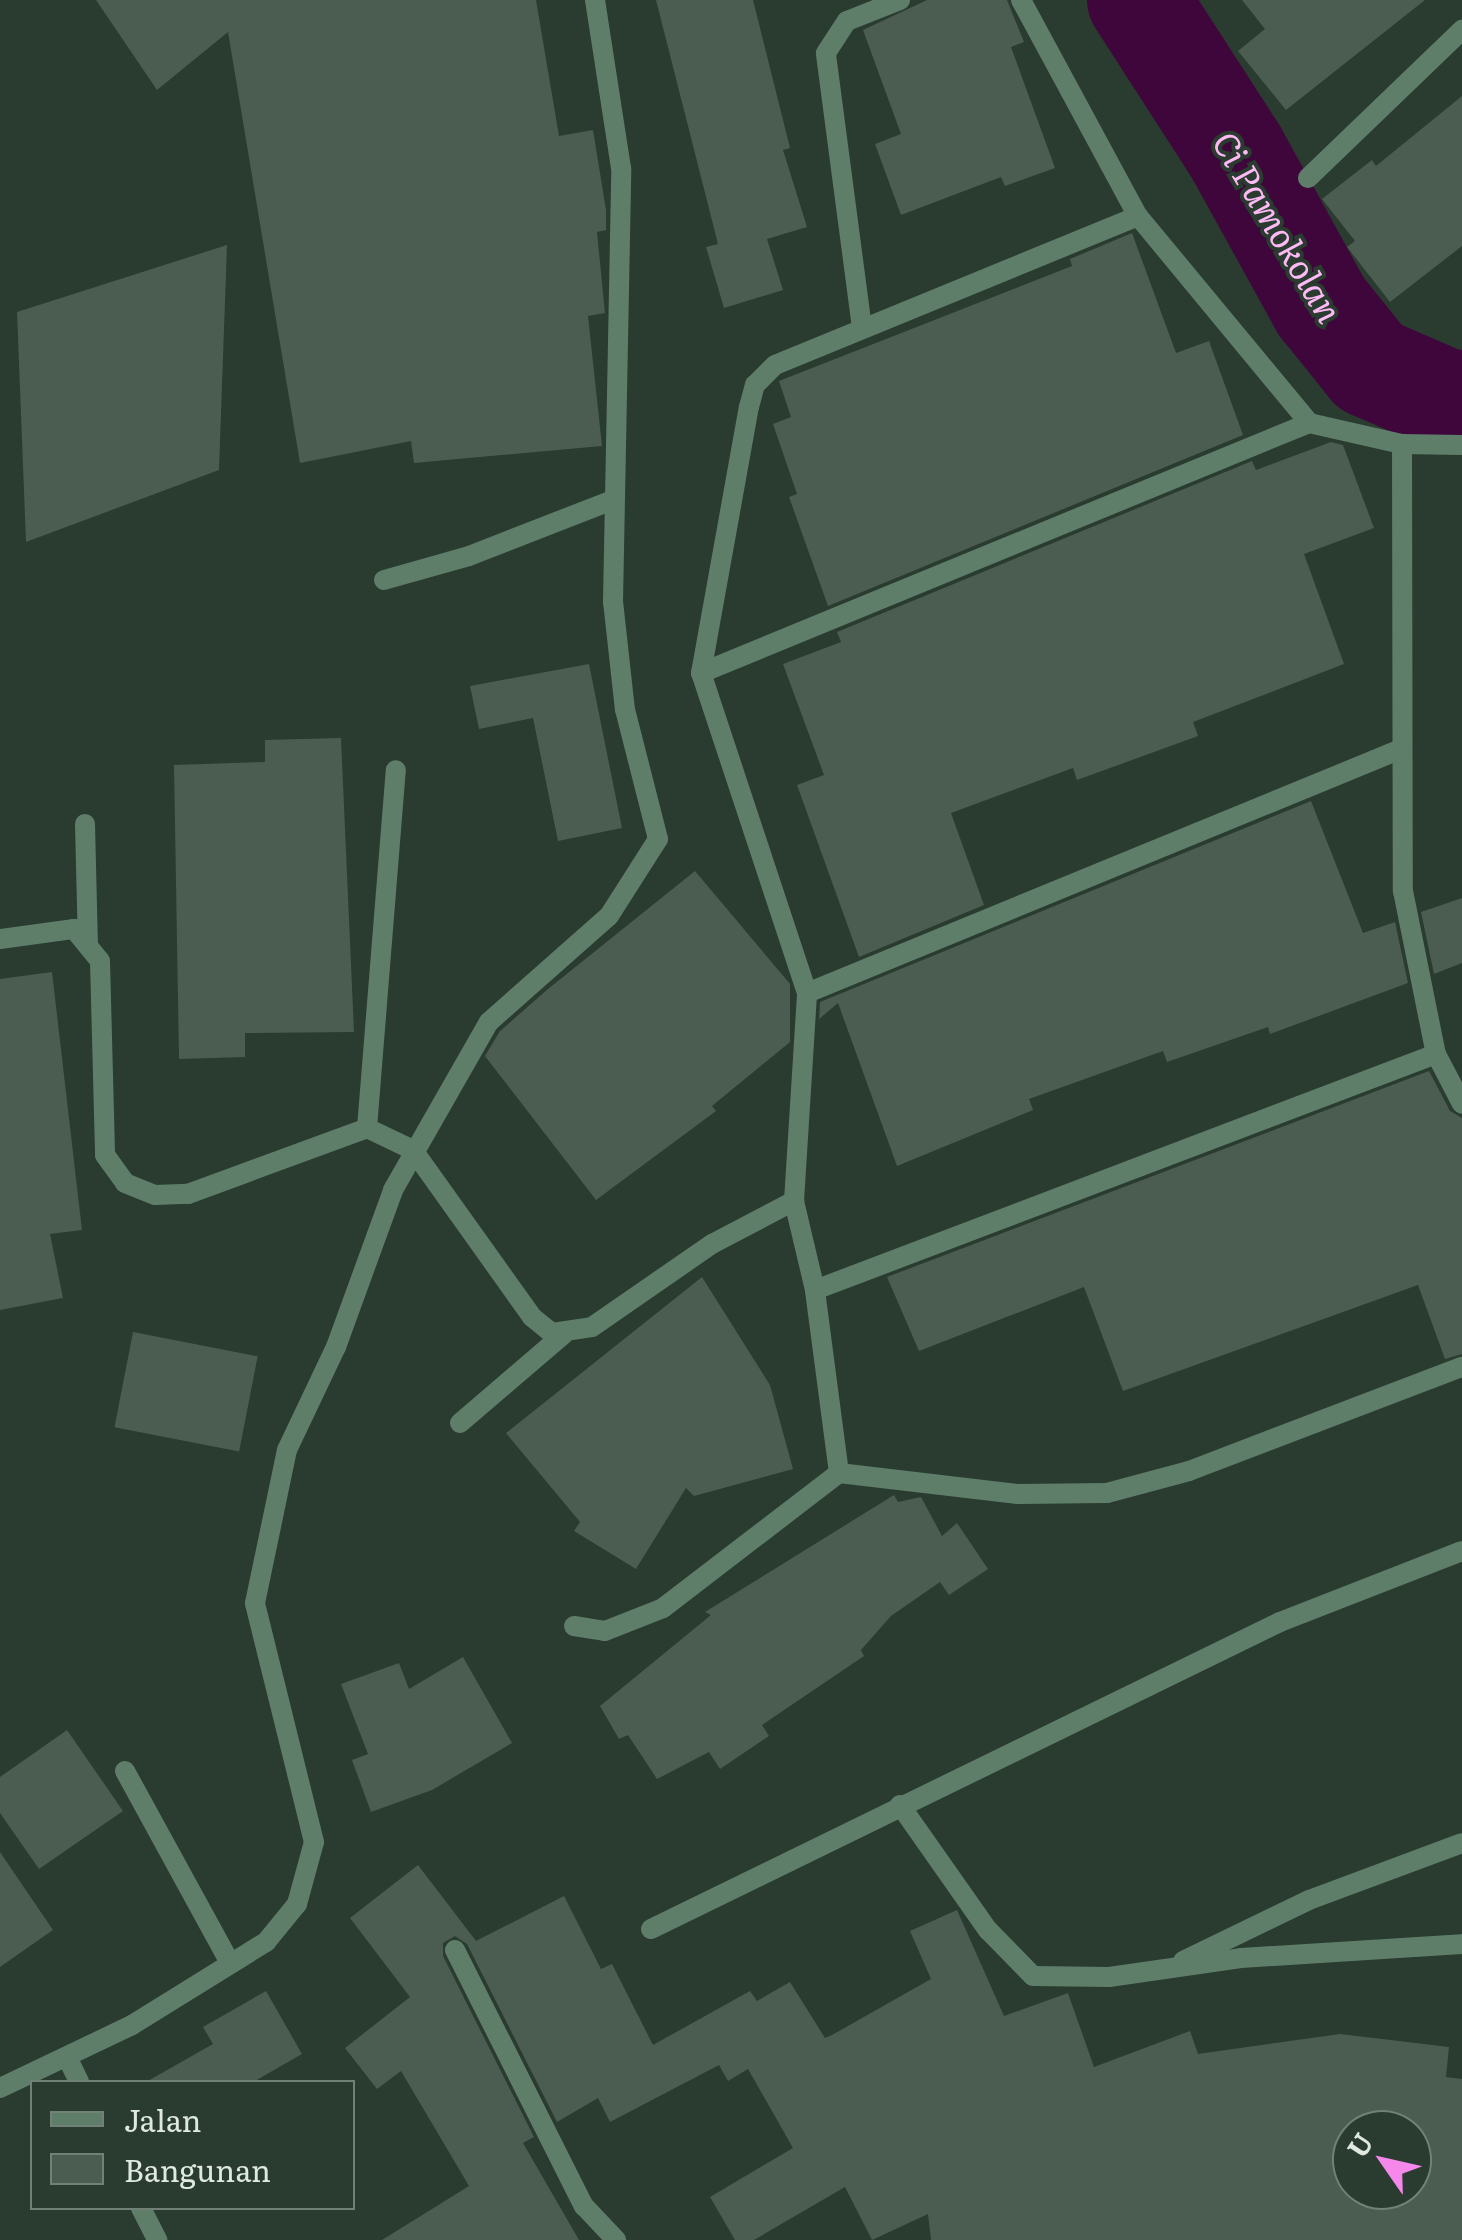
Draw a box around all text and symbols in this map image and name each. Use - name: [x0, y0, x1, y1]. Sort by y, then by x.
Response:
- water label: Ci Pamokolan: [1206, 123, 1352, 329]
- legend: [30, 2080, 355, 2210]
- text: Jalan: [124, 2097, 201, 2141]
- north arrow: [1332, 2110, 1432, 2210]
- text: U: [1335, 2123, 1382, 2165]
- text: Bangunan: [124, 2147, 271, 2191]

